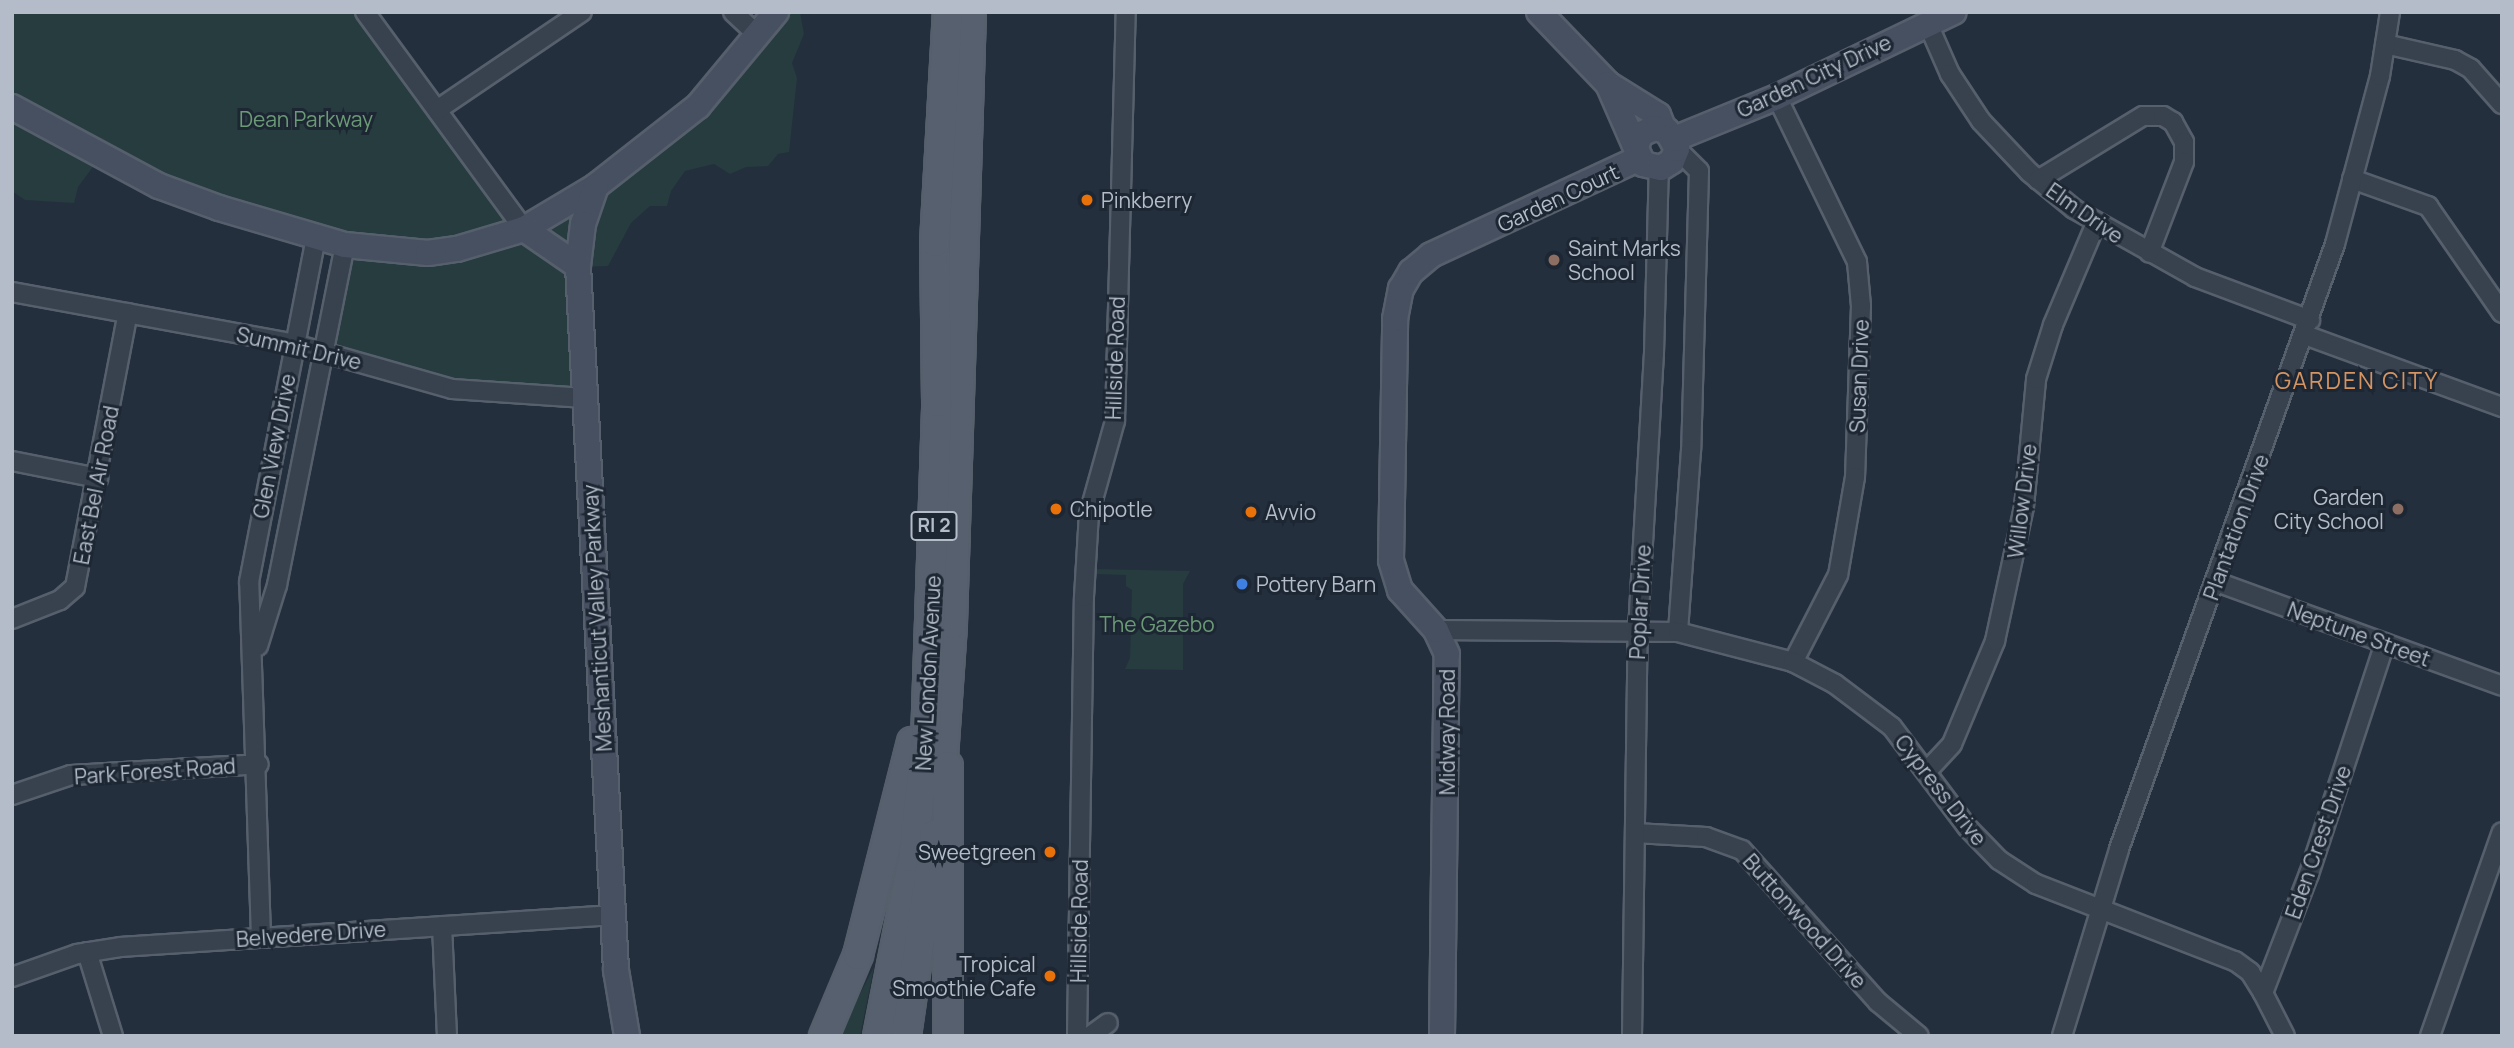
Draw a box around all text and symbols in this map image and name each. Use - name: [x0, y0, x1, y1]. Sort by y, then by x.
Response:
- street label: Garden City Drive: [1733, 29, 1895, 123]
- park label: Dean Parkway: [239, 106, 373, 132]
- street label: Garden Court: [1493, 159, 1623, 237]
- street label: Elm Drive: [2042, 177, 2128, 249]
- place label: Pinkberry: [1101, 187, 1192, 213]
- marker: Pinkberry: [1079, 192, 1095, 208]
- place label: Saint Marks School: [1568, 235, 1681, 285]
- marker: Saint Marks School: [1546, 252, 1562, 268]
- street label: Hillside Road: [1100, 296, 1130, 420]
- street label: Susan Drive: [1844, 319, 1874, 433]
- street label: Summit Drive: [234, 321, 364, 375]
- district label: GARDEN CITY: [2276, 366, 2438, 394]
- street label: Glen View Drive: [248, 372, 300, 520]
- street label: East Bel Air Road: [68, 403, 124, 567]
- street label: Willow Drive: [2002, 442, 2042, 560]
- street label: Plantation Drive: [2198, 451, 2274, 603]
- street label: Meshanticut Valley Parkway: [577, 484, 617, 752]
- place label: Garden City School: [2274, 484, 2384, 534]
- place label: Chipotle: [1070, 496, 1153, 522]
- place label: Avvio: [1265, 499, 1316, 525]
- marker: Chipotle: [1048, 501, 1064, 517]
- marker: Garden City School: [2390, 501, 2406, 517]
- marker: Avvio: [1243, 504, 1259, 520]
- road number: RI 2: [909, 510, 958, 541]
- street label: Poplar Drive: [1624, 544, 1656, 660]
- place label: Pottery Barn: [1256, 571, 1376, 597]
- street label: New London Avenue: [910, 575, 946, 771]
- marker: Pottery Barn: [1234, 576, 1250, 592]
- street label: Neptune Street: [2284, 596, 2434, 672]
- park label: The Gazebo: [1099, 611, 1215, 637]
- street label: Midway Road: [1434, 669, 1460, 795]
- street label: Cypress Drive: [1890, 730, 1992, 850]
- street label: Park Forest Road: [73, 753, 237, 789]
- street label: Eden Crest Drive: [2280, 762, 2356, 922]
- place label: Sweetgreen: [918, 839, 1036, 865]
- marker: Sweetgreen: [1042, 844, 1058, 860]
- street label: Buttonwood Drive: [1738, 849, 1872, 993]
- street label: Hillside Road: [1065, 859, 1093, 983]
- street label: Belvedere Drive: [235, 916, 387, 952]
- place label: Tropical Smoothie Cafe: [892, 951, 1036, 1001]
- marker: Tropical Smoothie Cafe: [1042, 968, 1058, 984]

